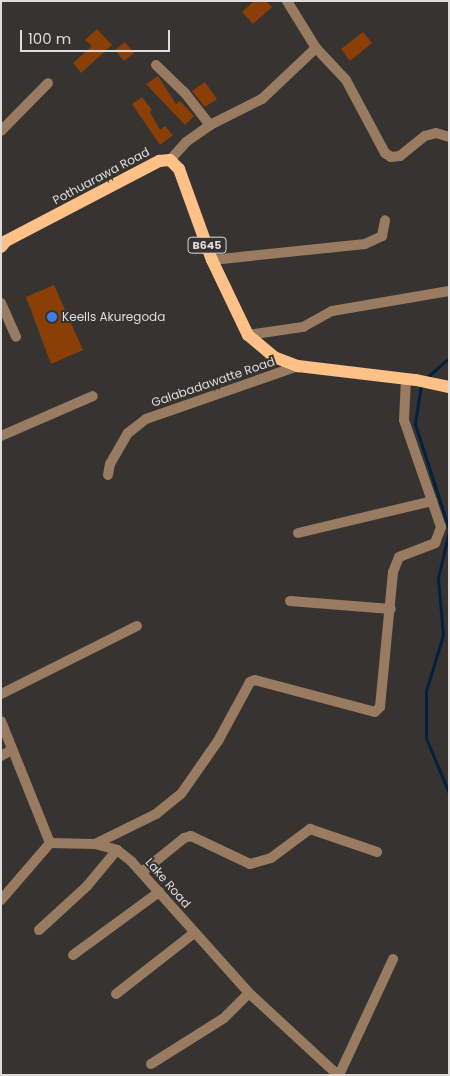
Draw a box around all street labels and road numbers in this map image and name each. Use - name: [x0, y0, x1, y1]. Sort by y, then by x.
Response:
- street label: Pothuarawa Road: [50, 144, 152, 208]
- road number: B645: [187, 236, 227, 254]
- street label: Galabadawatte Road: [149, 354, 277, 410]
- street label: Lake Road: [142, 855, 194, 911]

